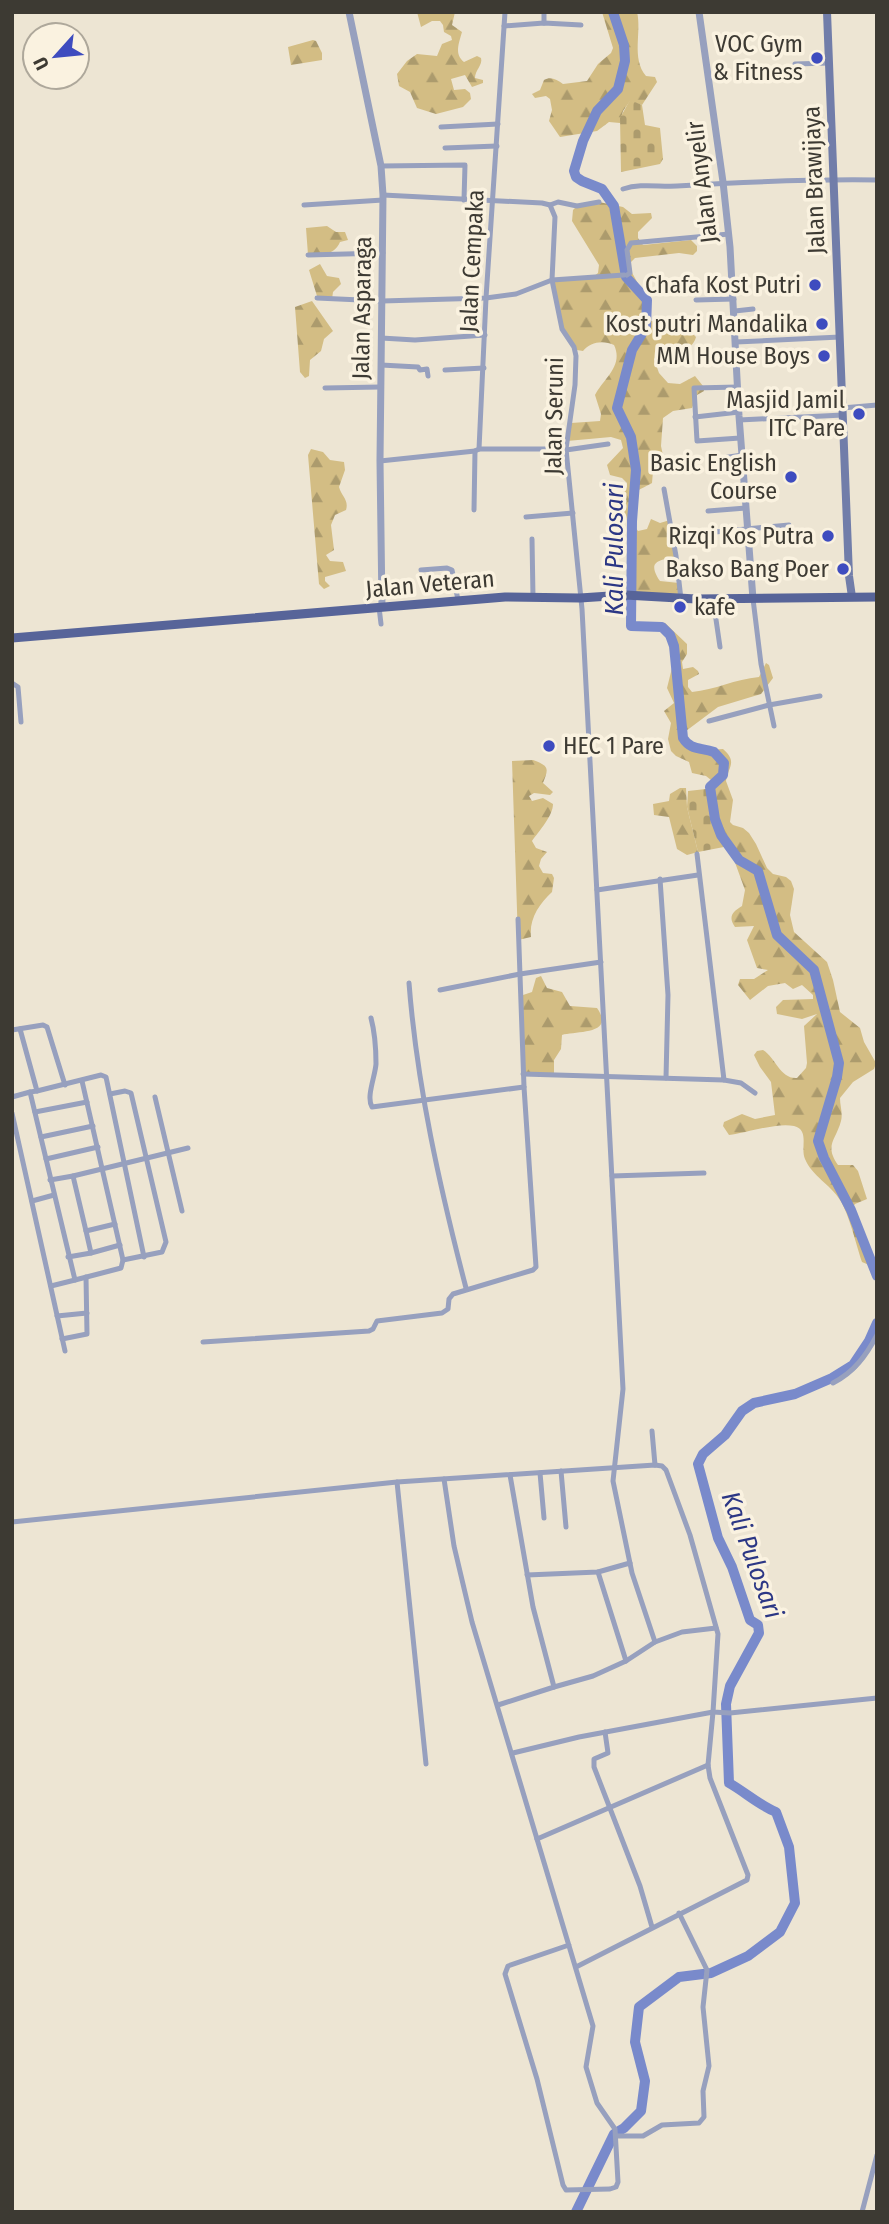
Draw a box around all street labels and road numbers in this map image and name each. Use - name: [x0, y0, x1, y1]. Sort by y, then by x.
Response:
- street label: Jalan Brawijaya: [797, 106, 831, 254]
- street label: Jalan Anyelir: [681, 119, 723, 245]
- street label: Jalan Cempaka: [454, 189, 490, 333]
- street label: Jalan Asparaga: [347, 236, 377, 380]
- street label: Jalan Seruni: [539, 357, 569, 475]
- street label: Jalan Veteran: [364, 564, 496, 604]

